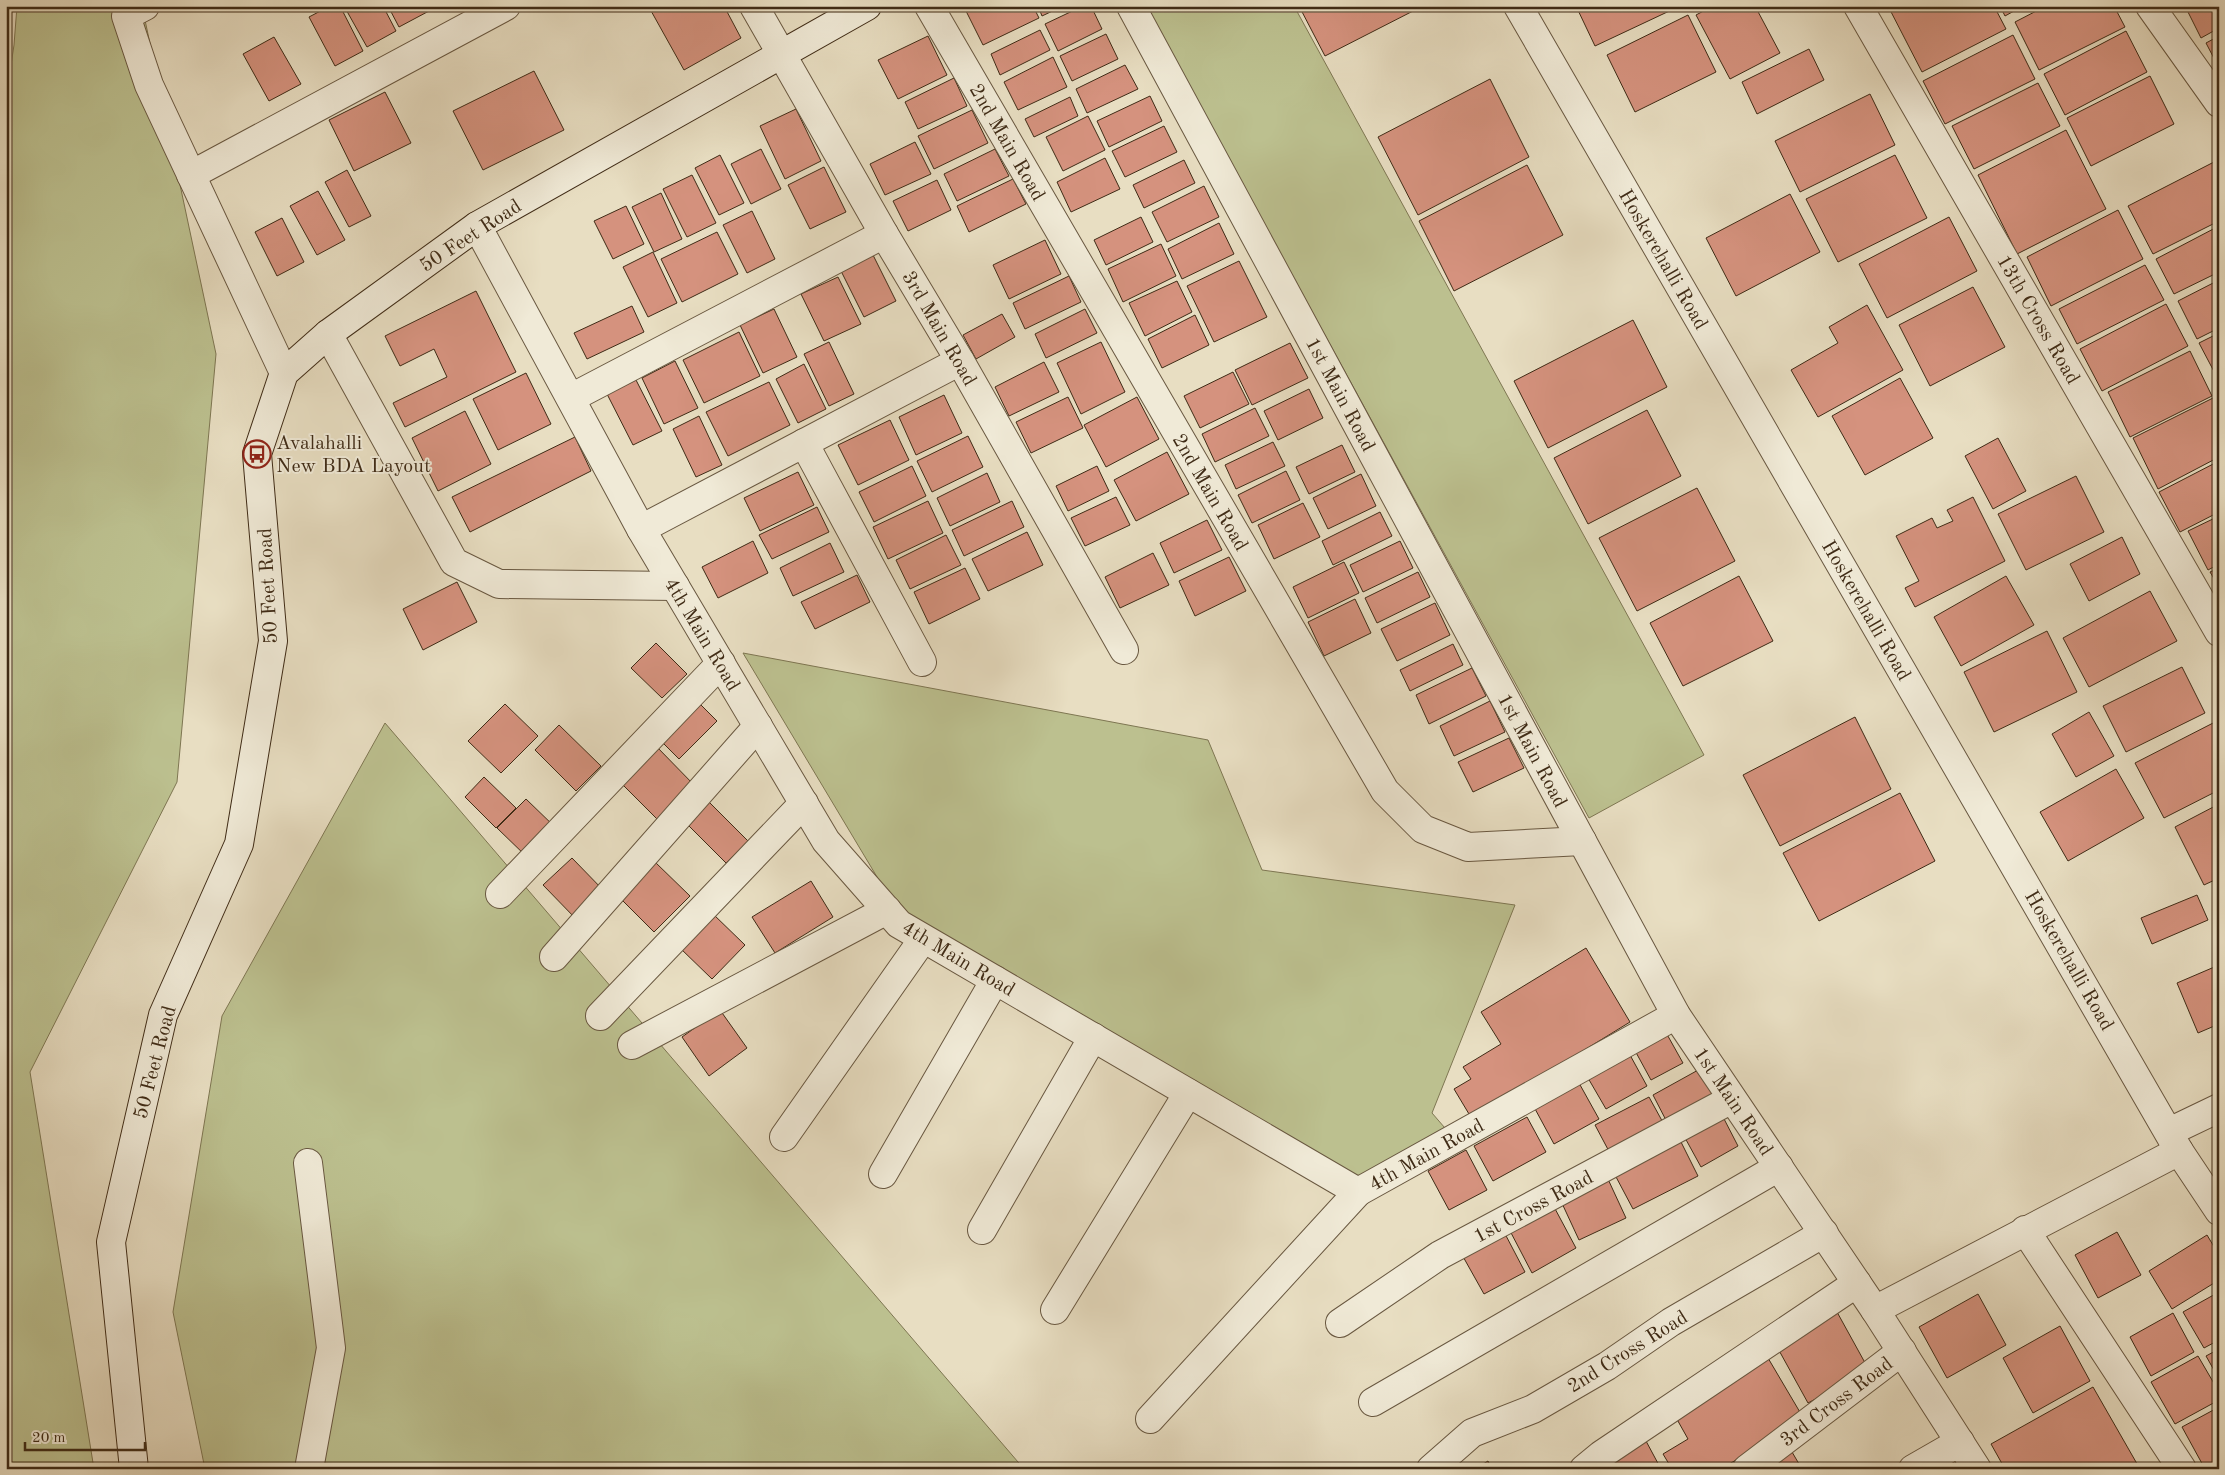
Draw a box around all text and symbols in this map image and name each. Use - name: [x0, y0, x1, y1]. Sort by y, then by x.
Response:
- street label: 2nd Main Road: [965, 81, 1048, 205]
- street label: Hoskerehalli Road: [1614, 186, 1711, 334]
- street label: 50 Feet Road: [417, 197, 525, 277]
- street label: 13th Cross Road: [1992, 252, 2082, 388]
- street label: 3rd Main Road: [897, 268, 979, 390]
- street label: 1st Main Road: [1301, 335, 1378, 455]
- street label: 2nd Main Road: [1168, 431, 1251, 555]
- place label: Avalahalli New BDA Layout: [276, 434, 431, 477]
- bus stop icon: Avalahalli New BDA Layout: [242, 439, 272, 469]
- street label: 50 Feet Road: [256, 527, 282, 645]
- street label: Hoskerehalli Road: [1817, 537, 1914, 685]
- street label: 4th Main Road: [660, 575, 743, 695]
- street label: 1st Main Road: [1493, 691, 1570, 811]
- street label: Hoskerehalli Road: [2020, 887, 2117, 1035]
- street label: 4th Main Road: [898, 918, 1018, 1001]
- street label: 50 Feet Road: [131, 1004, 181, 1121]
- street label: 1st Main Road: [1689, 1044, 1776, 1160]
- street label: 4th Main Road: [1366, 1116, 1488, 1196]
- street label: 1st Cross Road: [1471, 1168, 1597, 1248]
- street label: 2nd Cross Road: [1564, 1308, 1692, 1398]
- street label: 3rd Cross Road: [1777, 1354, 1897, 1451]
- scale bar: [25, 1420, 145, 1452]
- text: 20 m: [32, 1431, 66, 1446]

